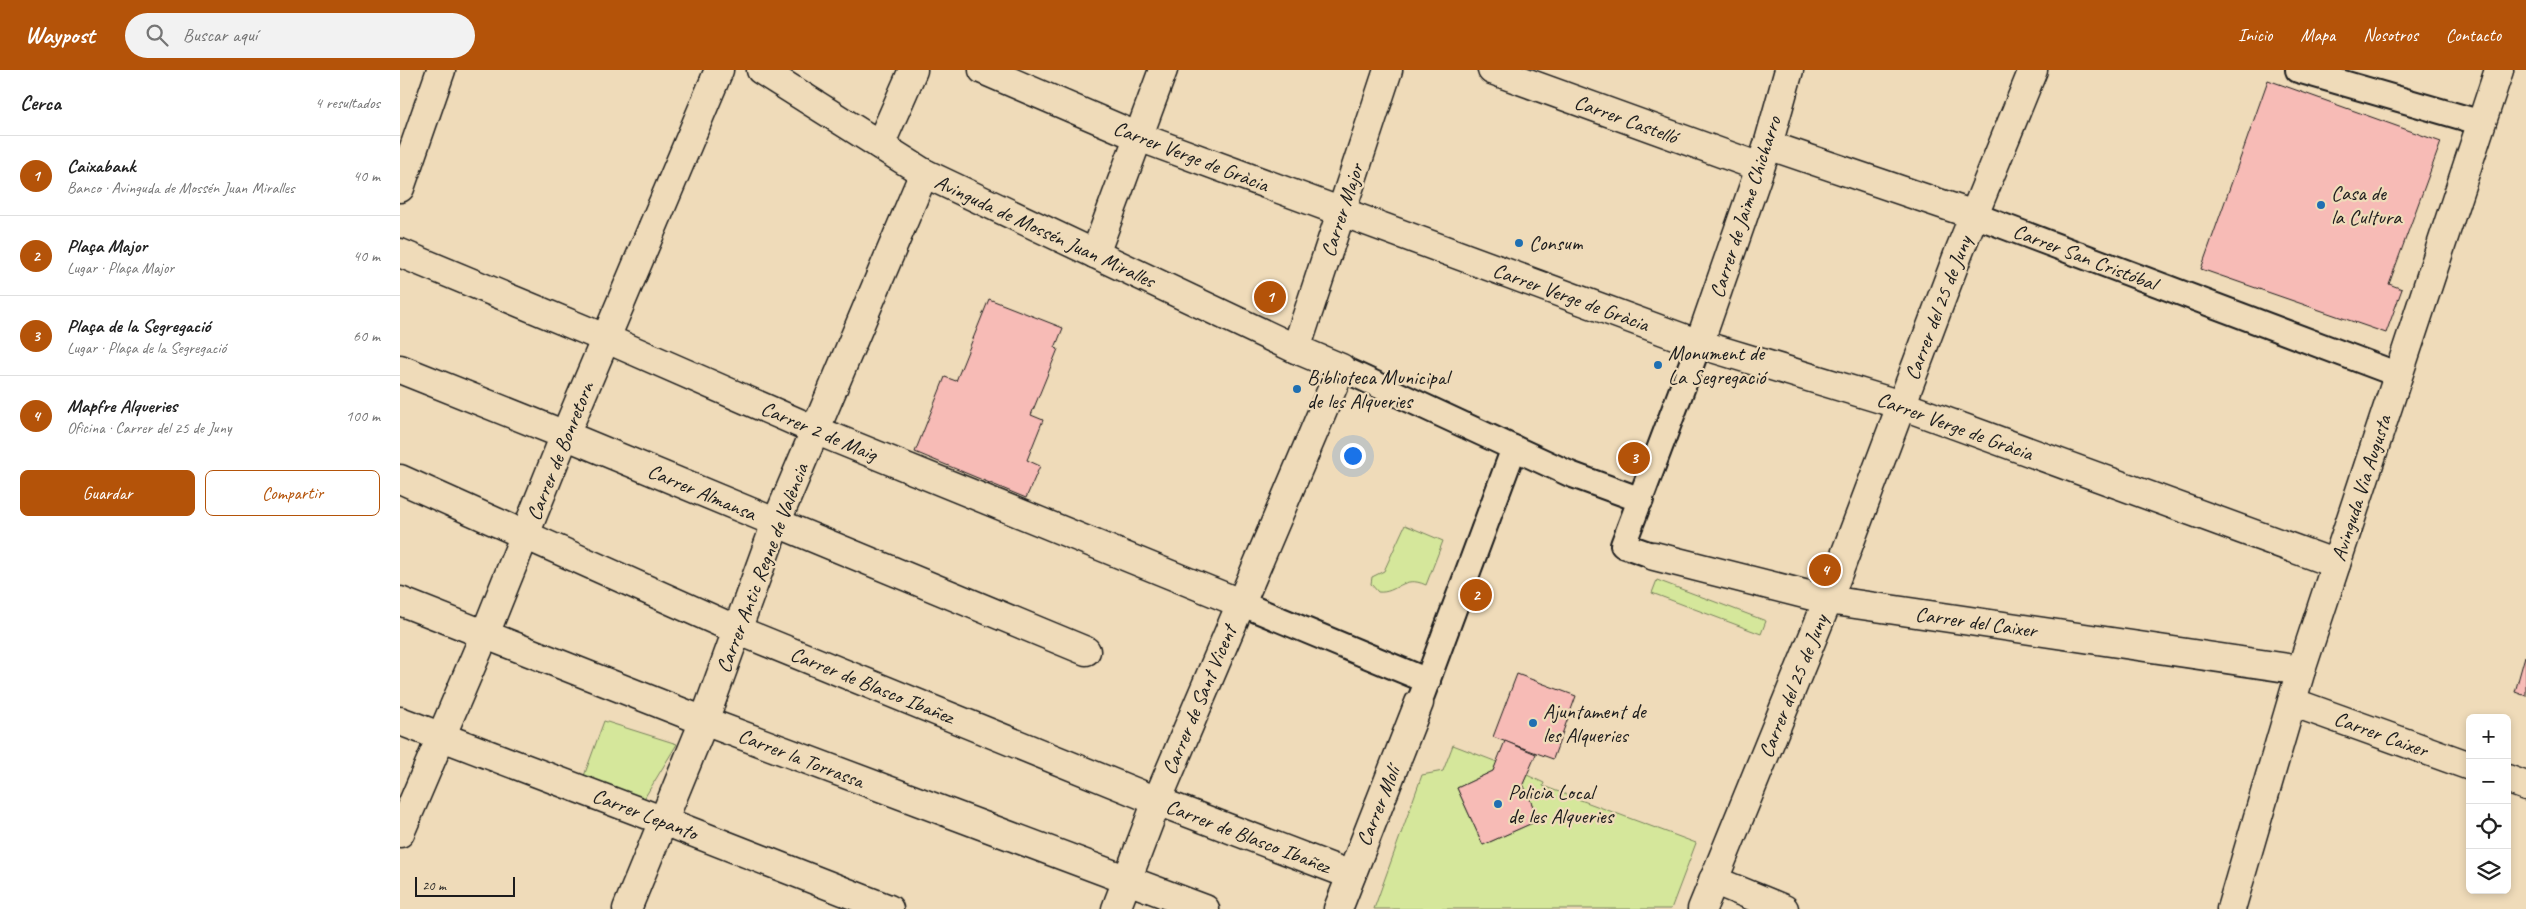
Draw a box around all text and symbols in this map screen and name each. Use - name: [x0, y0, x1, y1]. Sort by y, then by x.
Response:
- search box: [125, 13, 475, 58]
- text: Waypost: [25, 20, 95, 50]
- icon: search: [143, 21, 171, 49]
- text: Buscar aquí: [183, 23, 257, 47]
- text: Inicio: [2238, 24, 2272, 46]
- text: Mapa: [2300, 24, 2335, 46]
- text: Nosotros: [2363, 24, 2418, 46]
- text: Contacto: [2446, 24, 2501, 46]
- street label: Carrer Castelló: [1571, 88, 1683, 151]
- text: Cerca: [20, 90, 61, 116]
- text: 4 resultados: [315, 93, 380, 113]
- street label: Carrer de Jaime Chicharro: [1703, 111, 1787, 301]
- street label: Carrer Verge de Gràcia: [1110, 114, 1274, 198]
- text: Caixabank: [67, 154, 135, 178]
- street label: Carrer Major: [1315, 159, 1370, 260]
- text: 1: [32, 166, 40, 186]
- text: 40 m: [353, 166, 380, 186]
- street label: Avinguda de Mossén Juan Miralles: [931, 168, 1161, 294]
- text: Banco · Avinguda de Mossén Juan Miralles: [67, 178, 294, 198]
- place label: Casa de la Cultura: [2331, 180, 2403, 230]
- marker: Casa de la Cultura: [2315, 199, 2327, 211]
- street label: Carrer San Cristóbal: [2009, 218, 2164, 298]
- place label: Consum: [1529, 230, 1584, 256]
- street label: Carrer del 25 de Juny: [1899, 231, 1978, 384]
- text: Plaça Major: [67, 234, 147, 258]
- marker: Consum: [1513, 237, 1525, 249]
- text: 2: [32, 246, 40, 266]
- text: 40 m: [353, 246, 380, 266]
- street label: Carrer Verge de Gràcia: [1489, 257, 1654, 338]
- text: Lugar · Plaça Major: [67, 258, 174, 278]
- pin: 1: [1254, 278, 1286, 316]
- text: Plaça de la Segregació: [67, 314, 210, 338]
- text: 3: [32, 326, 40, 346]
- text: 60 m: [353, 326, 380, 346]
- text: Lugar · Plaça de la Segregació: [67, 338, 226, 358]
- place label: Monument de La Segregació: [1668, 340, 1768, 390]
- marker: Monument de La Segregació: [1652, 359, 1664, 371]
- place label: Biblioteca Municipal de les Alqueries: [1307, 364, 1452, 414]
- street label: Carrer de Bonretorn: [520, 376, 600, 524]
- marker: Biblioteca Municipal de les Alqueries: [1291, 383, 1303, 395]
- street label: Carrer Verge de Gràcia: [1873, 386, 2038, 467]
- text: Mapfre Alqueries: [67, 394, 177, 418]
- street label: Carrer 2 de Maig: [757, 395, 882, 468]
- text: 4: [32, 406, 40, 426]
- text: 100 m: [346, 406, 380, 426]
- street label: Avinguda Via Augusta: [2325, 410, 2397, 564]
- text: Oficina · Carrer del 25 de Juny: [67, 418, 231, 438]
- pin: 3: [1618, 439, 1650, 477]
- your location: [1340, 443, 1366, 469]
- street label: Carrer Almansa: [644, 458, 762, 527]
- street label: Carrer Antic Regne de València: [710, 458, 814, 676]
- button: Guardar: [20, 470, 195, 516]
- button: Compartir: [205, 470, 380, 516]
- pin: 4: [1809, 551, 1841, 589]
- pin: 2: [1460, 576, 1492, 614]
- street label: Carrer del Caixer: [1914, 601, 2041, 644]
- street label: Carrer del 25 de Juny: [1752, 609, 1834, 761]
- street label: Carrer de Sant Vicent: [1156, 619, 1243, 778]
- street label: Carrer de Blasco Ibañez: [787, 640, 960, 730]
- place label: Ajuntament de les Alqueries: [1543, 698, 1648, 748]
- street label: Carrer Caixer: [2331, 705, 2433, 763]
- map controls: [2466, 714, 2511, 894]
- button: +: [2466, 714, 2511, 759]
- marker: Ajuntament de les Alqueries: [1527, 717, 1539, 729]
- street label: Carrer la Torrassa: [734, 722, 870, 795]
- street label: Carrer Molí: [1350, 759, 1407, 850]
- button: −: [2466, 759, 2511, 804]
- place label: Policia Local de les Alqueries: [1508, 779, 1615, 829]
- street label: Carrer Lepanto: [589, 782, 704, 847]
- street label: Carrer de Blasco Ibañez: [1162, 793, 1336, 880]
- marker: Policia Local de les Alqueries: [1492, 798, 1504, 810]
- button: locate: [2466, 804, 2511, 849]
- button: layers: [2466, 849, 2511, 894]
- scale bar: [415, 874, 515, 897]
- text: 20 m: [422, 877, 446, 894]

